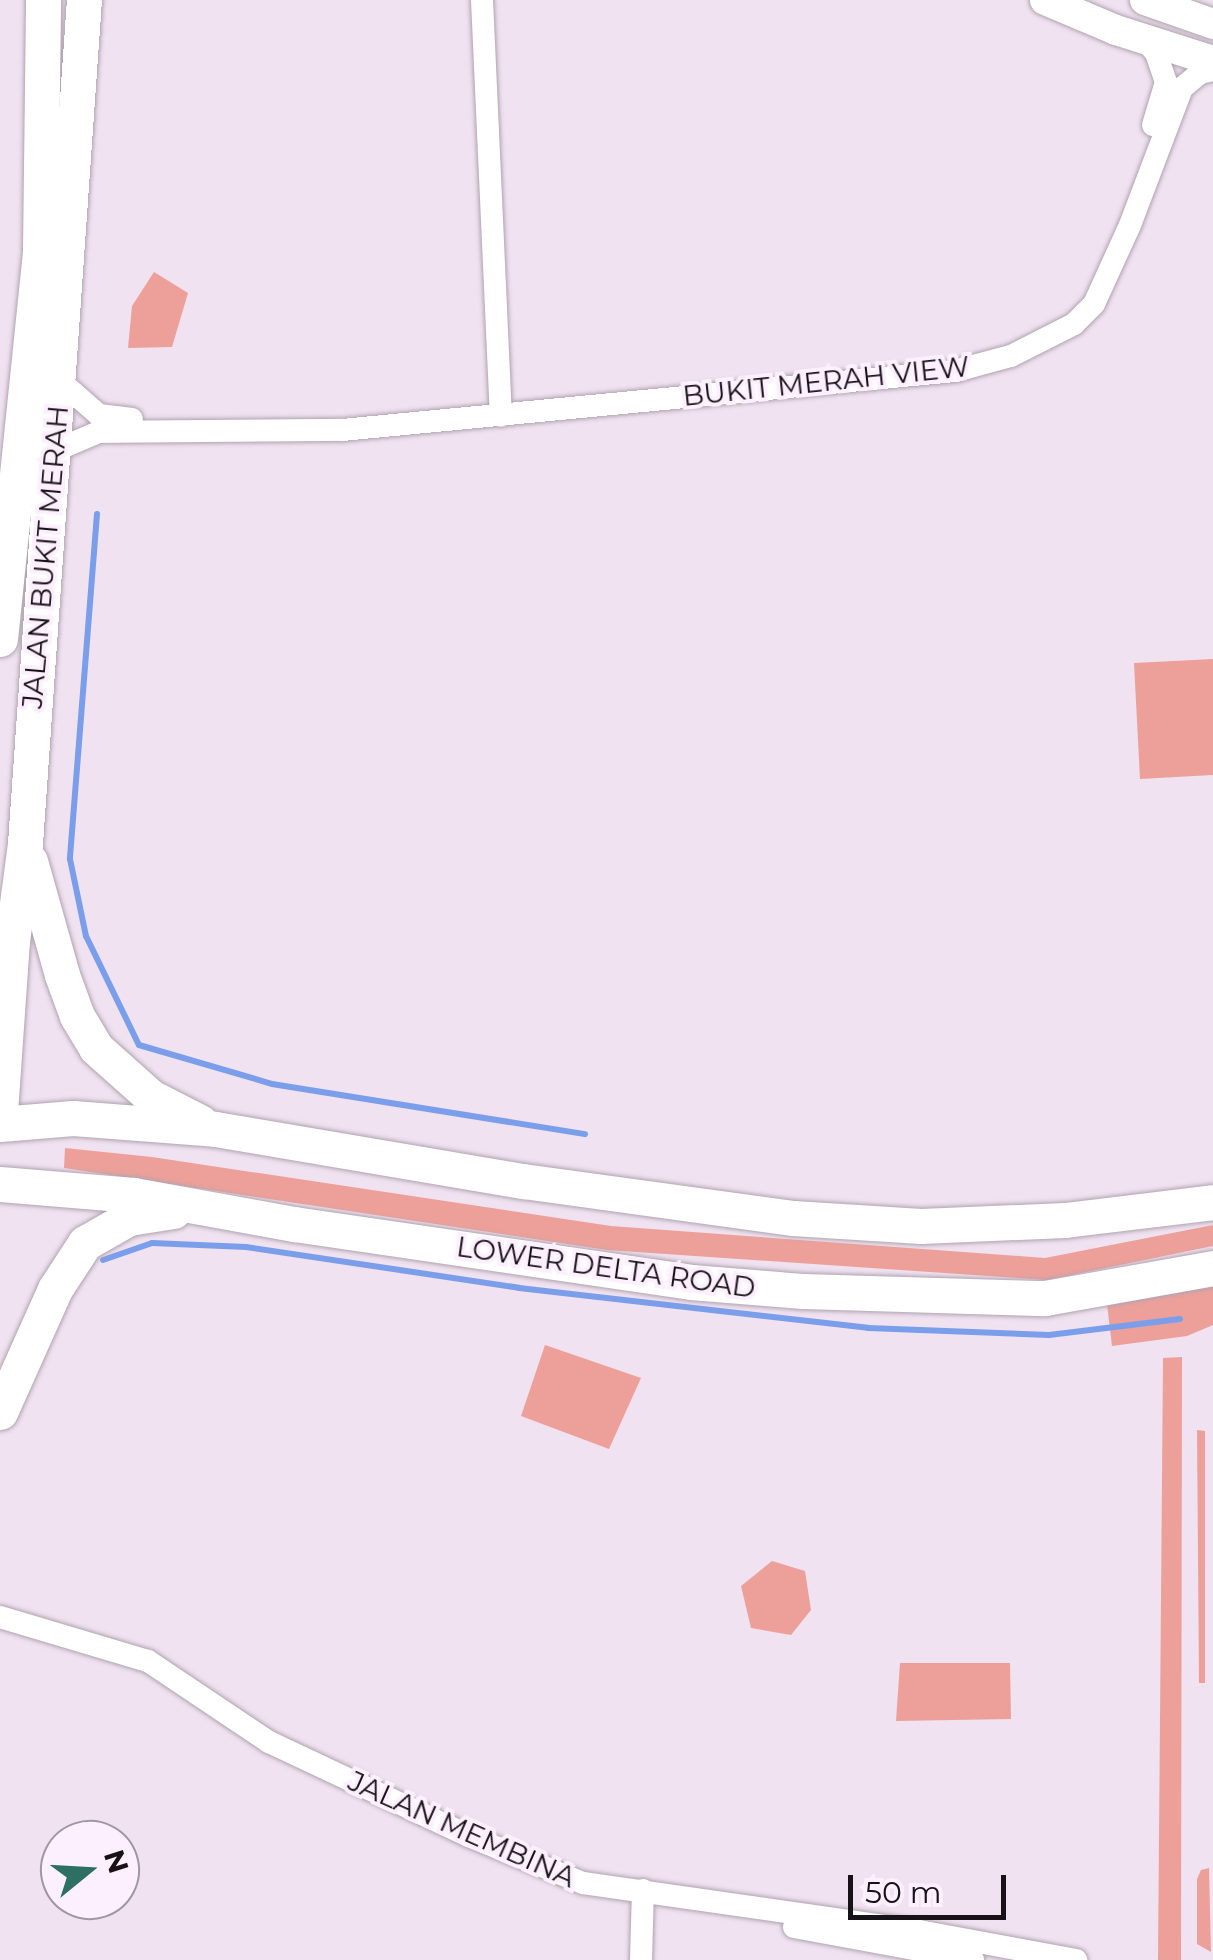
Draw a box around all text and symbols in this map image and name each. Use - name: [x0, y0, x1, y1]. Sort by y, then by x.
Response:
- street label: BUKIT MERAH VIEW: [681, 349, 971, 413]
- street label: JALAN BUKIT MERAH: [15, 404, 75, 710]
- street label: LOWER DELTA ROAD: [454, 1229, 758, 1305]
- street label: JALAN MEMBINA: [343, 1764, 581, 1894]
- north arrow: [40, 1820, 140, 1920]
- text: N: [97, 1845, 136, 1877]
- scale bar: [853, 1855, 1010, 1917]
- text: 50 m: [865, 1874, 942, 1911]

